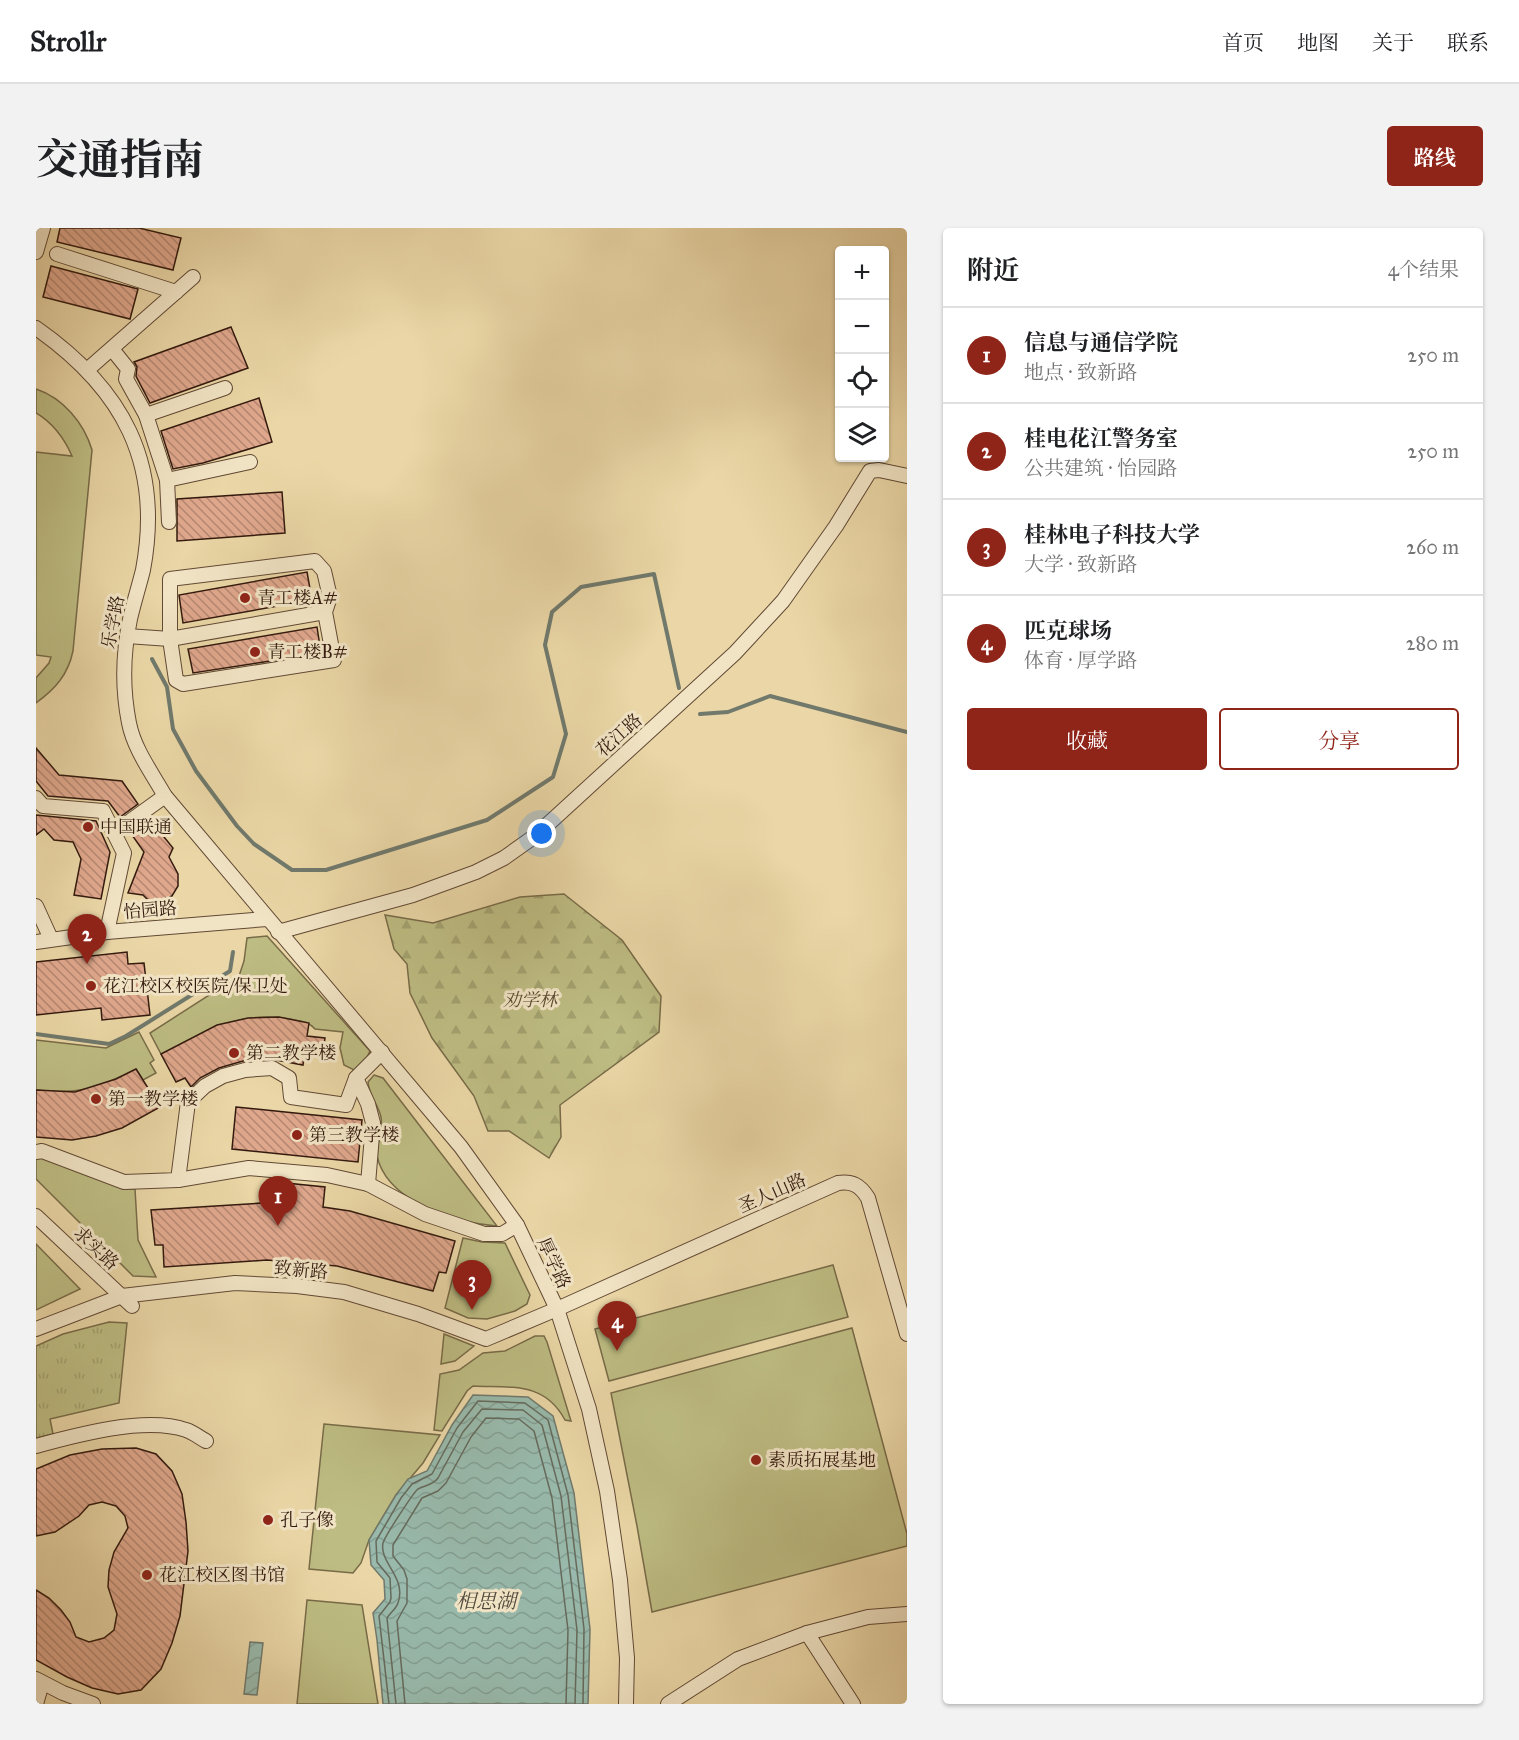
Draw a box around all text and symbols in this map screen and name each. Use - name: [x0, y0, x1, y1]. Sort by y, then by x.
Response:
- text: Strollr: [30, 24, 106, 59]
- text: 首页: [1222, 30, 1264, 56]
- text: 地图: [1297, 30, 1339, 56]
- text: 关于: [1372, 30, 1414, 56]
- text: 联系: [1447, 30, 1489, 56]
- button: 路线: [1387, 126, 1483, 186]
- text: 交通指南: [36, 134, 204, 186]
- map controls: [835, 246, 889, 462]
- button: +: [835, 246, 889, 300]
- text: 附近: [967, 254, 1019, 286]
- text: 4个结果: [1388, 257, 1459, 281]
- button: −: [835, 300, 889, 354]
- text: 信息与通信学院: [1024, 329, 1178, 356]
- text: 1: [983, 343, 990, 367]
- text: 250 m: [1407, 343, 1459, 367]
- button: locate: [835, 354, 889, 408]
- text: 地点 · 致新路: [1024, 360, 1137, 384]
- button: layers: [835, 408, 889, 462]
- text: 桂电花江警务室: [1024, 425, 1178, 452]
- text: 2: [982, 439, 991, 463]
- text: 250 m: [1407, 439, 1459, 463]
- text: 公共建筑 · 怡园路: [1024, 456, 1177, 480]
- text: 桂林电子科技大学: [1024, 521, 1200, 548]
- text: 3: [983, 535, 991, 559]
- text: 260 m: [1406, 535, 1459, 559]
- text: 大学 · 致新路: [1024, 552, 1137, 576]
- place label: 青工楼A#: [257, 587, 338, 609]
- marker: 青工楼A#: [238, 591, 252, 605]
- street label: 乐学路: [97, 593, 129, 651]
- text: 匹克球场: [1024, 617, 1112, 644]
- text: 4: [981, 631, 992, 655]
- text: 280 m: [1406, 631, 1459, 655]
- place label: 青工楼B#: [267, 641, 348, 663]
- marker: 青工楼B#: [248, 645, 262, 659]
- text: 体育 · 厚学路: [1024, 648, 1137, 672]
- button: 收藏: [967, 708, 1207, 770]
- button: 分享: [1219, 708, 1459, 770]
- street label: 花江路: [592, 709, 646, 761]
- place label: 中国联通: [100, 816, 172, 838]
- your location: [527, 819, 556, 848]
- marker: 中国联通: [81, 820, 95, 834]
- street label: 怡园路: [122, 897, 178, 923]
- pin: 2: [68, 914, 106, 964]
- place label: 花江校区校医院/保卫处: [103, 975, 288, 997]
- marker: 花江校区校医院/保卫处: [84, 979, 98, 993]
- park label: 劝学林: [503, 989, 560, 1011]
- place label: 第二教学楼: [246, 1042, 336, 1064]
- marker: 第二教学楼: [227, 1046, 241, 1060]
- place label: 第一教学楼: [108, 1088, 198, 1110]
- marker: 第一教学楼: [89, 1092, 103, 1106]
- place label: 第三教学楼: [309, 1124, 399, 1146]
- marker: 第三教学楼: [290, 1128, 304, 1142]
- street label: 圣人山路: [735, 1168, 809, 1218]
- pin: 1: [258, 1176, 298, 1226]
- street label: 求实路: [69, 1222, 123, 1274]
- street label: 厚学路: [533, 1234, 575, 1292]
- street label: 致新路: [273, 1257, 329, 1283]
- pin: 3: [452, 1260, 492, 1310]
- pin: 4: [598, 1302, 636, 1351]
- place label: 素质拓展基地: [768, 1449, 876, 1471]
- marker: 素质拓展基地: [749, 1453, 763, 1467]
- place label: 孔子像: [280, 1509, 334, 1531]
- marker: 孔子像: [261, 1513, 275, 1527]
- place label: 花江校区图书馆: [159, 1564, 285, 1586]
- marker: 花江校区图书馆: [140, 1568, 154, 1582]
- water label: 相思湖: [456, 1589, 519, 1613]

